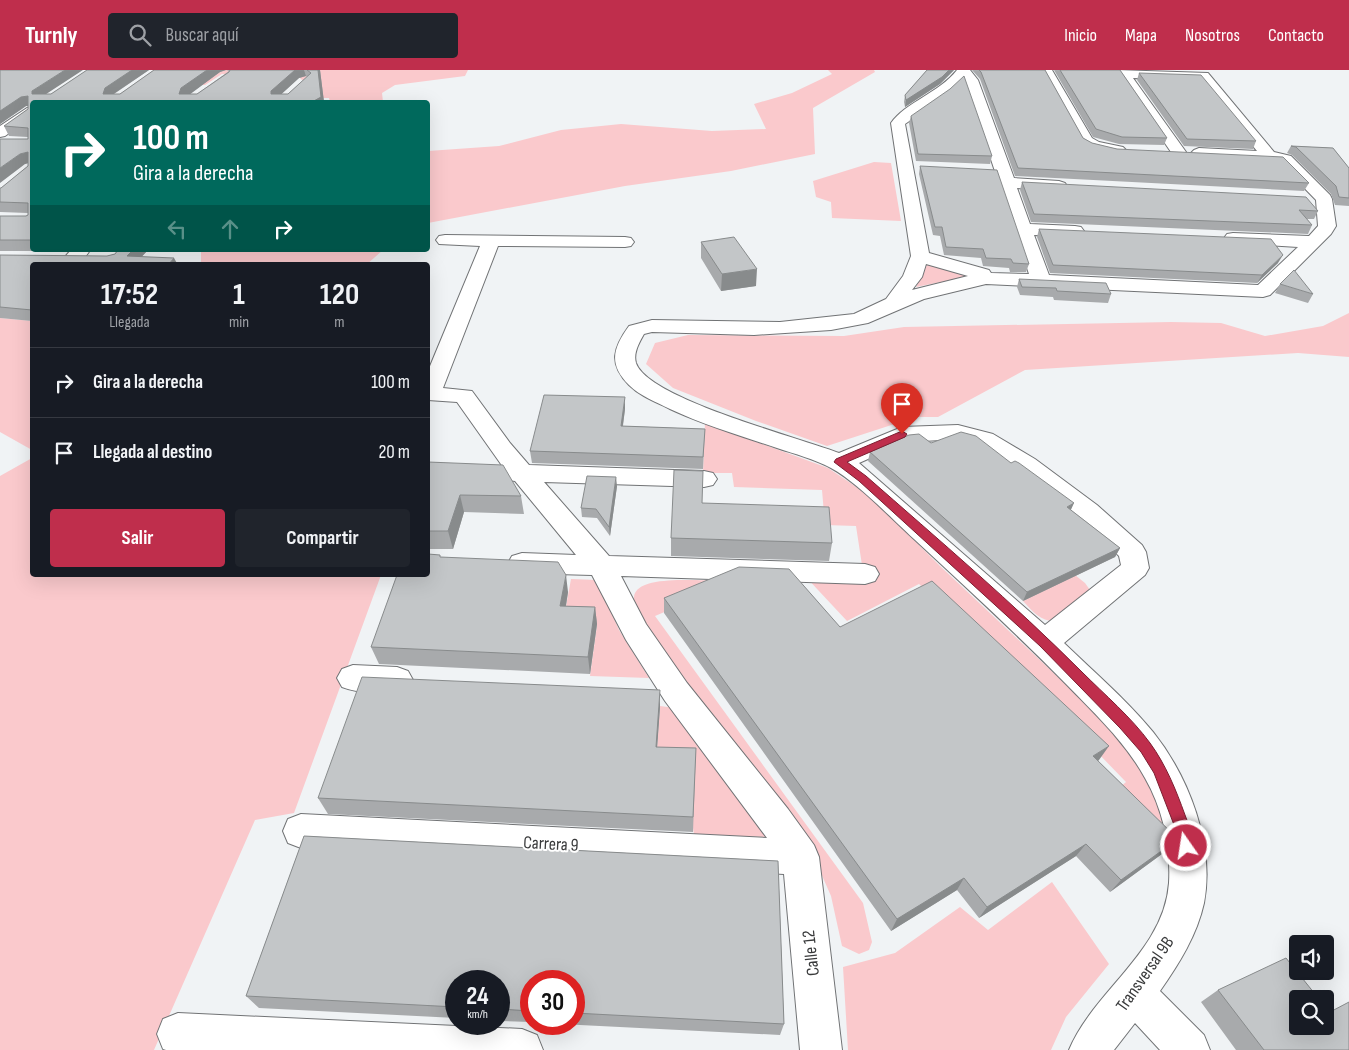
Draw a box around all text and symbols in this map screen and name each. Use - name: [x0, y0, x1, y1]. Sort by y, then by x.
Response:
- search box: [108, 13, 458, 58]
- text: Turnly: [25, 21, 78, 50]
- icon: search: [126, 21, 154, 49]
- text: Buscar aquí: [166, 24, 239, 47]
- text: Inicio: [1064, 25, 1097, 46]
- text: Mapa: [1125, 25, 1157, 46]
- text: Nosotros: [1185, 25, 1240, 46]
- text: Contacto: [1268, 25, 1324, 46]
- text: 100 m: [133, 117, 209, 160]
- icon: right: [50, 120, 115, 185]
- text: Gira a la derecha: [133, 160, 254, 187]
- icon: left: [163, 215, 191, 243]
- icon: ahead: [216, 215, 244, 243]
- icon: right: [269, 215, 297, 243]
- text: 17:52: [101, 277, 158, 313]
- text: 1: [233, 277, 245, 313]
- text: 120: [320, 277, 359, 313]
- text: Llegada: [109, 313, 150, 332]
- text: min: [229, 313, 249, 332]
- text: m: [334, 313, 345, 332]
- icon: right: [50, 369, 78, 397]
- text: Gira a la derecha: [93, 371, 203, 394]
- text: 100 m: [371, 371, 410, 394]
- pin: [881, 383, 923, 434]
- icon: arrive: [888, 390, 916, 418]
- icon: arrive: [50, 439, 78, 467]
- text: Llegada al destino: [93, 441, 212, 464]
- text: 20 m: [378, 441, 410, 464]
- button: Salir: [50, 509, 225, 567]
- button: Compartir: [235, 509, 410, 567]
- position arrow: [1159, 819, 1211, 871]
- street label: Carrera 9: [523, 832, 579, 856]
- street label: Calle 12: [798, 929, 824, 977]
- street label: Transversal 9B: [1112, 933, 1178, 1015]
- map controls: [1289, 935, 1334, 1035]
- button: sound: [1289, 935, 1334, 980]
- speed limit sign: 30: [520, 970, 585, 1035]
- text: 24: [466, 981, 489, 1012]
- button: search: [1289, 990, 1334, 1035]
- text: km/h: [467, 1007, 488, 1022]

